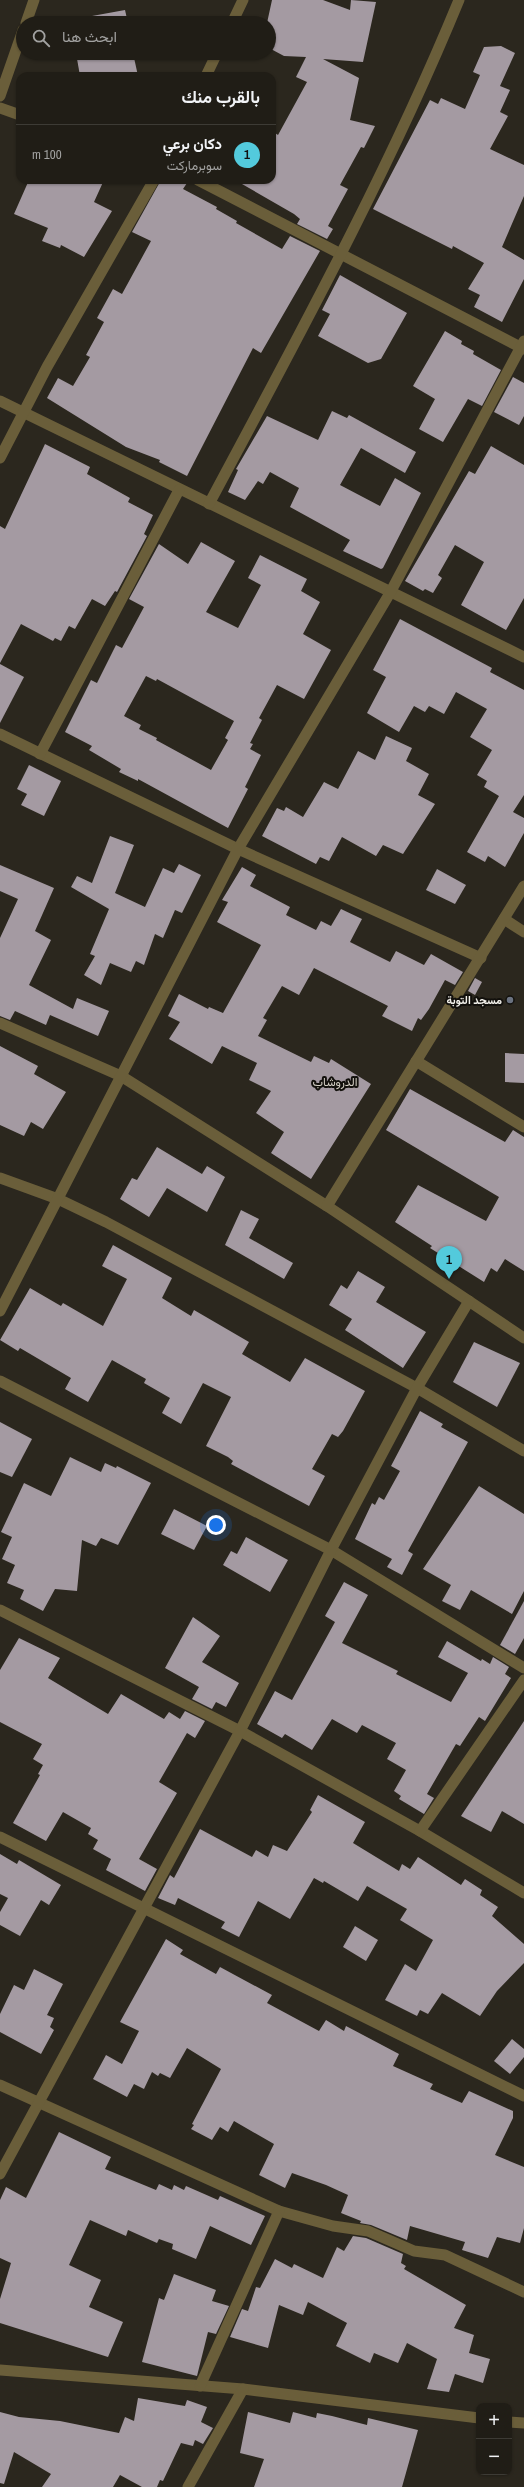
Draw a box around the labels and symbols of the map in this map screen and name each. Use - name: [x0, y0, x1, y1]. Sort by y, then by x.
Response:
- place label: مسجد التوبة: [447, 993, 502, 1007]
- marker: مسجد التوبة: [505, 995, 515, 1005]
- district label: الدروشاب: [313, 1074, 357, 1090]
- pin: 1: [436, 1246, 462, 1279]
- your location: [206, 1515, 226, 1535]

